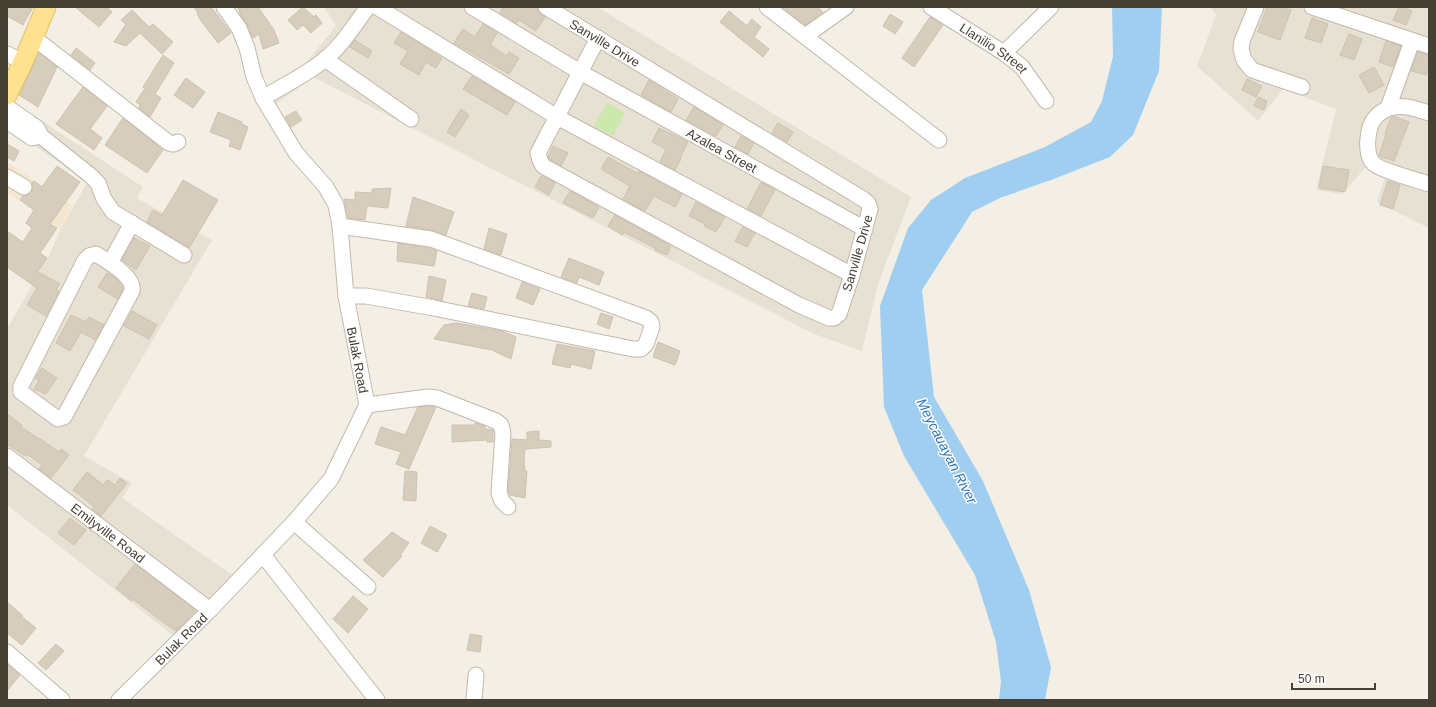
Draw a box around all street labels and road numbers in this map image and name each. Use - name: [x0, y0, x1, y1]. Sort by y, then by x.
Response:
- street label: Sanville Drive: [567, 16, 643, 70]
- street label: Llanilio Street: [957, 20, 1031, 76]
- street label: Azalea Street: [684, 125, 760, 176]
- street label: Sanville Drive: [839, 213, 876, 293]
- street label: Bulak Road: [344, 326, 371, 395]
- street label: Emilyville Road: [68, 500, 148, 566]
- street label: Bulak Road: [152, 610, 210, 668]

